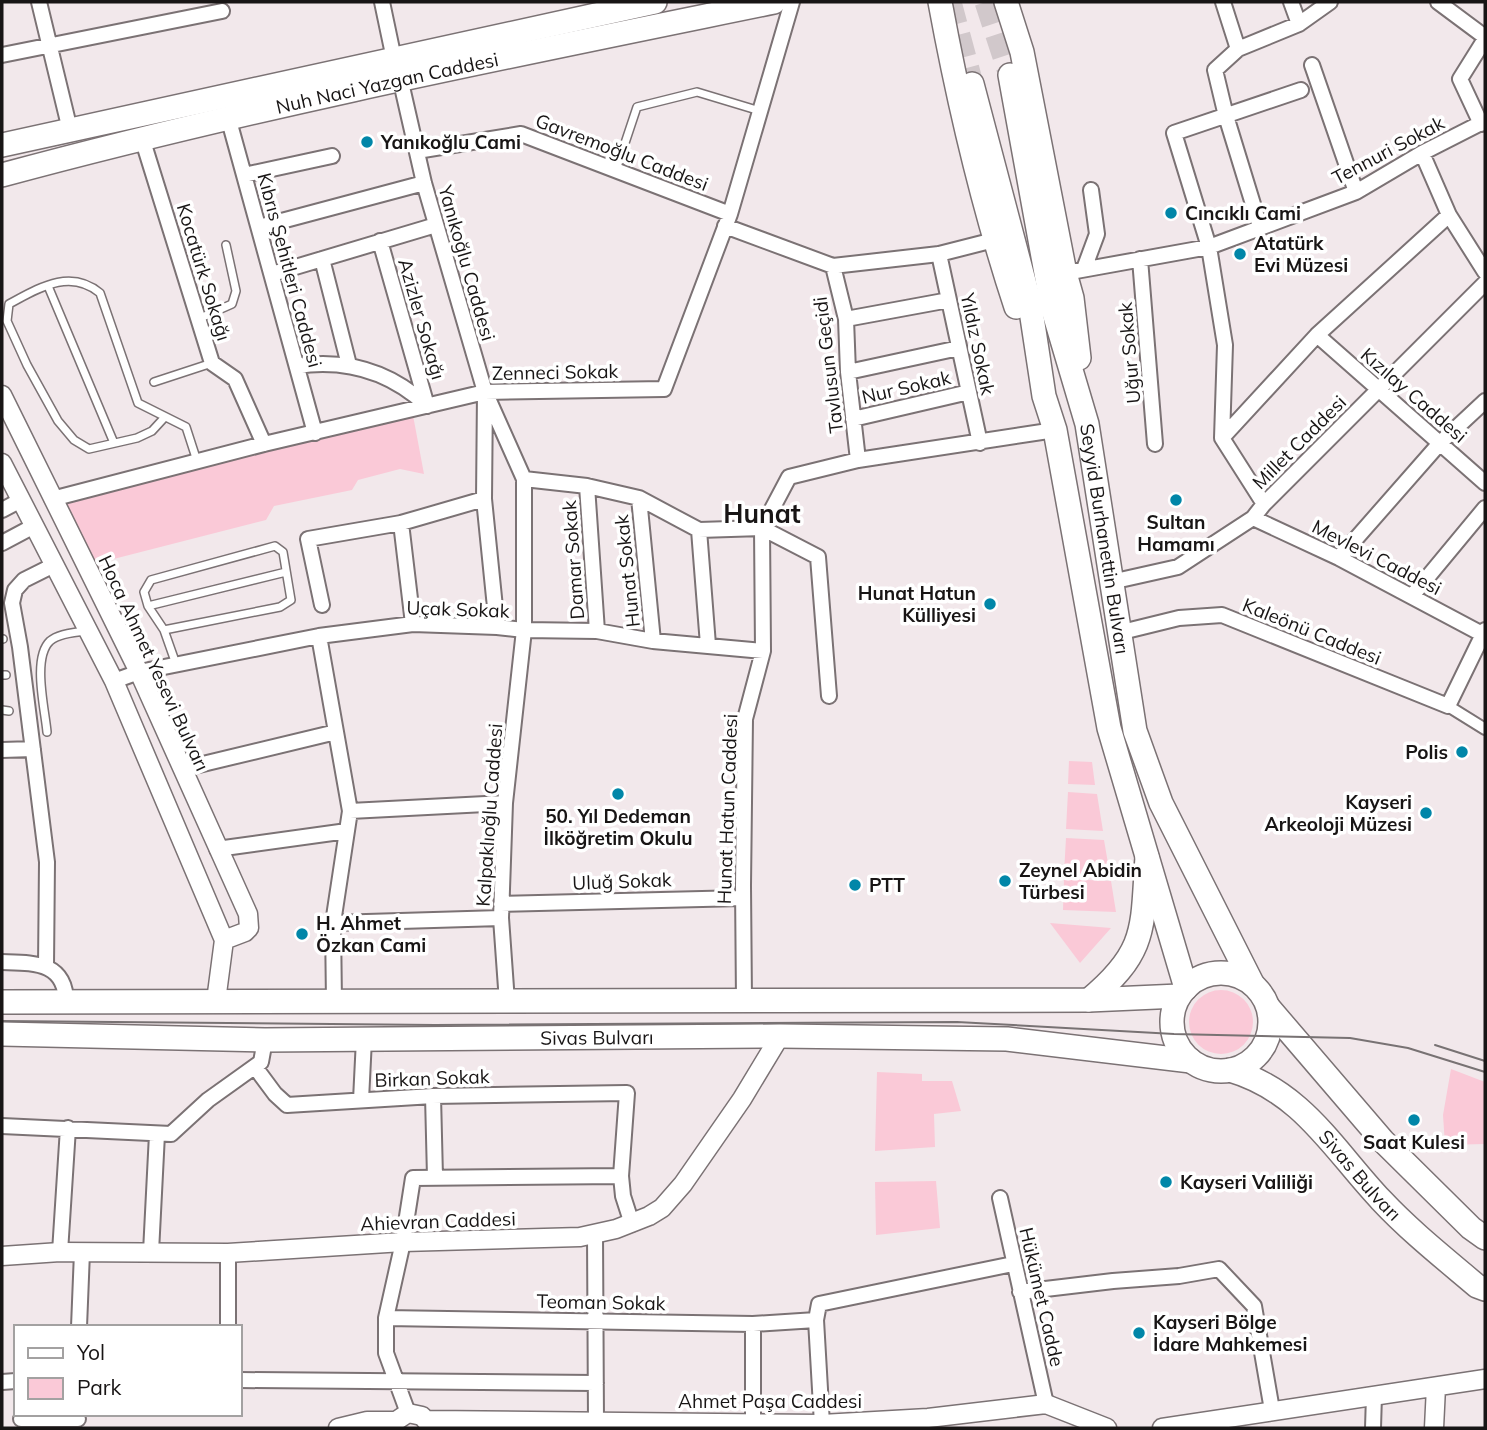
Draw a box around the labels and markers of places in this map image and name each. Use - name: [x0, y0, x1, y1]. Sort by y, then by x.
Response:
- place label: Yanıkoğlu Cami: [380, 130, 521, 154]
- marker: Yanıkoğlu Cami: [359, 134, 375, 150]
- place label: Cıncıklı Cami: [1185, 201, 1301, 225]
- marker: Cıncıklı Cami: [1163, 205, 1179, 221]
- place label: Atatürk Evi Müzesi: [1254, 231, 1348, 277]
- marker: Atatürk Evi Müzesi: [1232, 246, 1248, 262]
- marker: Sultan Hamamı: [1168, 492, 1184, 508]
- place label: Sultan Hamamı: [1137, 510, 1215, 556]
- place label: Hunat Hatun Külliyesi: [858, 581, 976, 627]
- marker: Hunat Hatun Külliyesi: [982, 596, 998, 612]
- place label: Polis: [1405, 740, 1448, 764]
- marker: Polis: [1454, 744, 1470, 760]
- marker: 50. Yıl Dedeman İlköğretim Okulu: [610, 786, 626, 802]
- place label: Kayseri Arkeoloji Müzesi: [1264, 790, 1412, 836]
- place label: 50. Yıl Dedeman İlköğretim Okulu: [544, 804, 692, 850]
- marker: Kayseri Arkeoloji Müzesi: [1418, 805, 1434, 821]
- place label: Zeynel Abidin Türbesi: [1019, 858, 1142, 904]
- place label: PTT: [869, 873, 905, 897]
- marker: Zeynel Abidin Türbesi: [997, 873, 1013, 889]
- marker: PTT: [847, 877, 863, 893]
- place label: H. Ahmet Özkan Cami: [316, 911, 426, 957]
- marker: H. Ahmet Özkan Cami: [294, 926, 310, 942]
- marker: Saat Kulesi: [1406, 1112, 1422, 1128]
- place label: Saat Kulesi: [1363, 1130, 1465, 1154]
- place label: Kayseri Valiliği: [1180, 1170, 1313, 1194]
- marker: Kayseri Valiliği: [1158, 1174, 1174, 1190]
- place label: Kayseri Bölge İdare Mahkemesi: [1153, 1310, 1307, 1356]
- marker: Kayseri Bölge İdare Mahkemesi: [1131, 1325, 1147, 1341]

